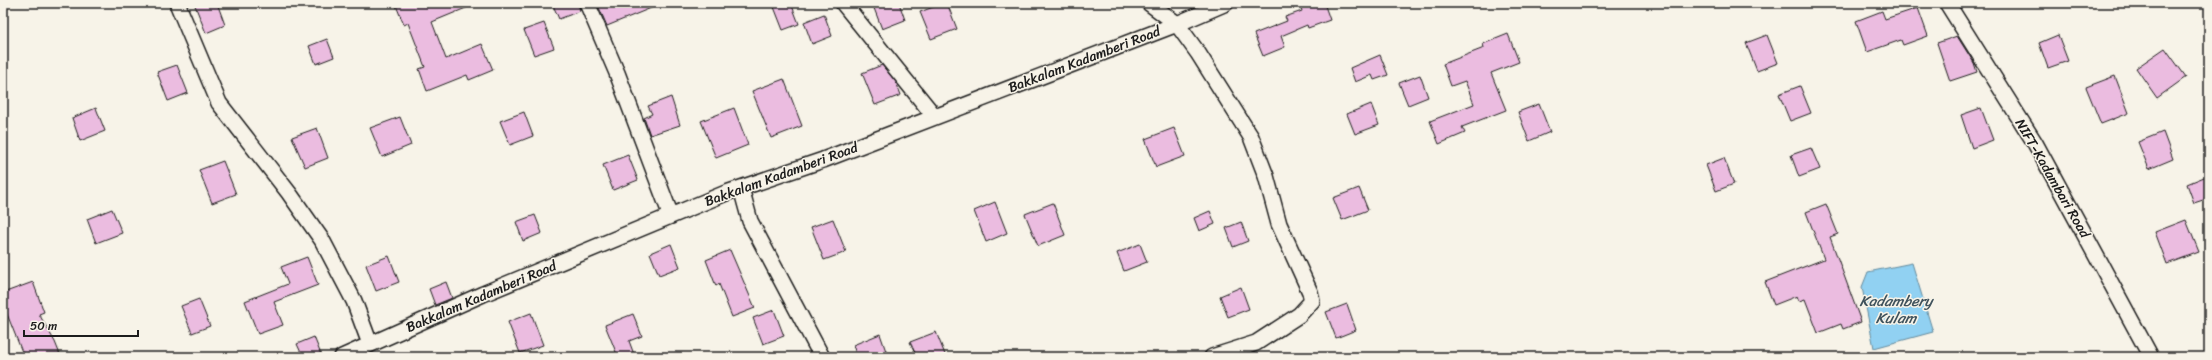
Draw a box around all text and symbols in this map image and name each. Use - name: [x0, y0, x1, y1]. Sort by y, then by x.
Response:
- street label: Bakkalam Kadamberi Road: [1004, 18, 1166, 100]
- street label: NIFT-Kadambari Road: [2008, 114, 2098, 244]
- street label: Bakkalam Kadamberi Road: [701, 135, 863, 214]
- street label: Bakkalam Kadamberi Road: [402, 253, 562, 340]
- water label: Kadambery Kulam: [1860, 288, 1935, 331]
- scale bar: [24, 312, 138, 338]
- text: 50 m: [30, 315, 57, 337]

